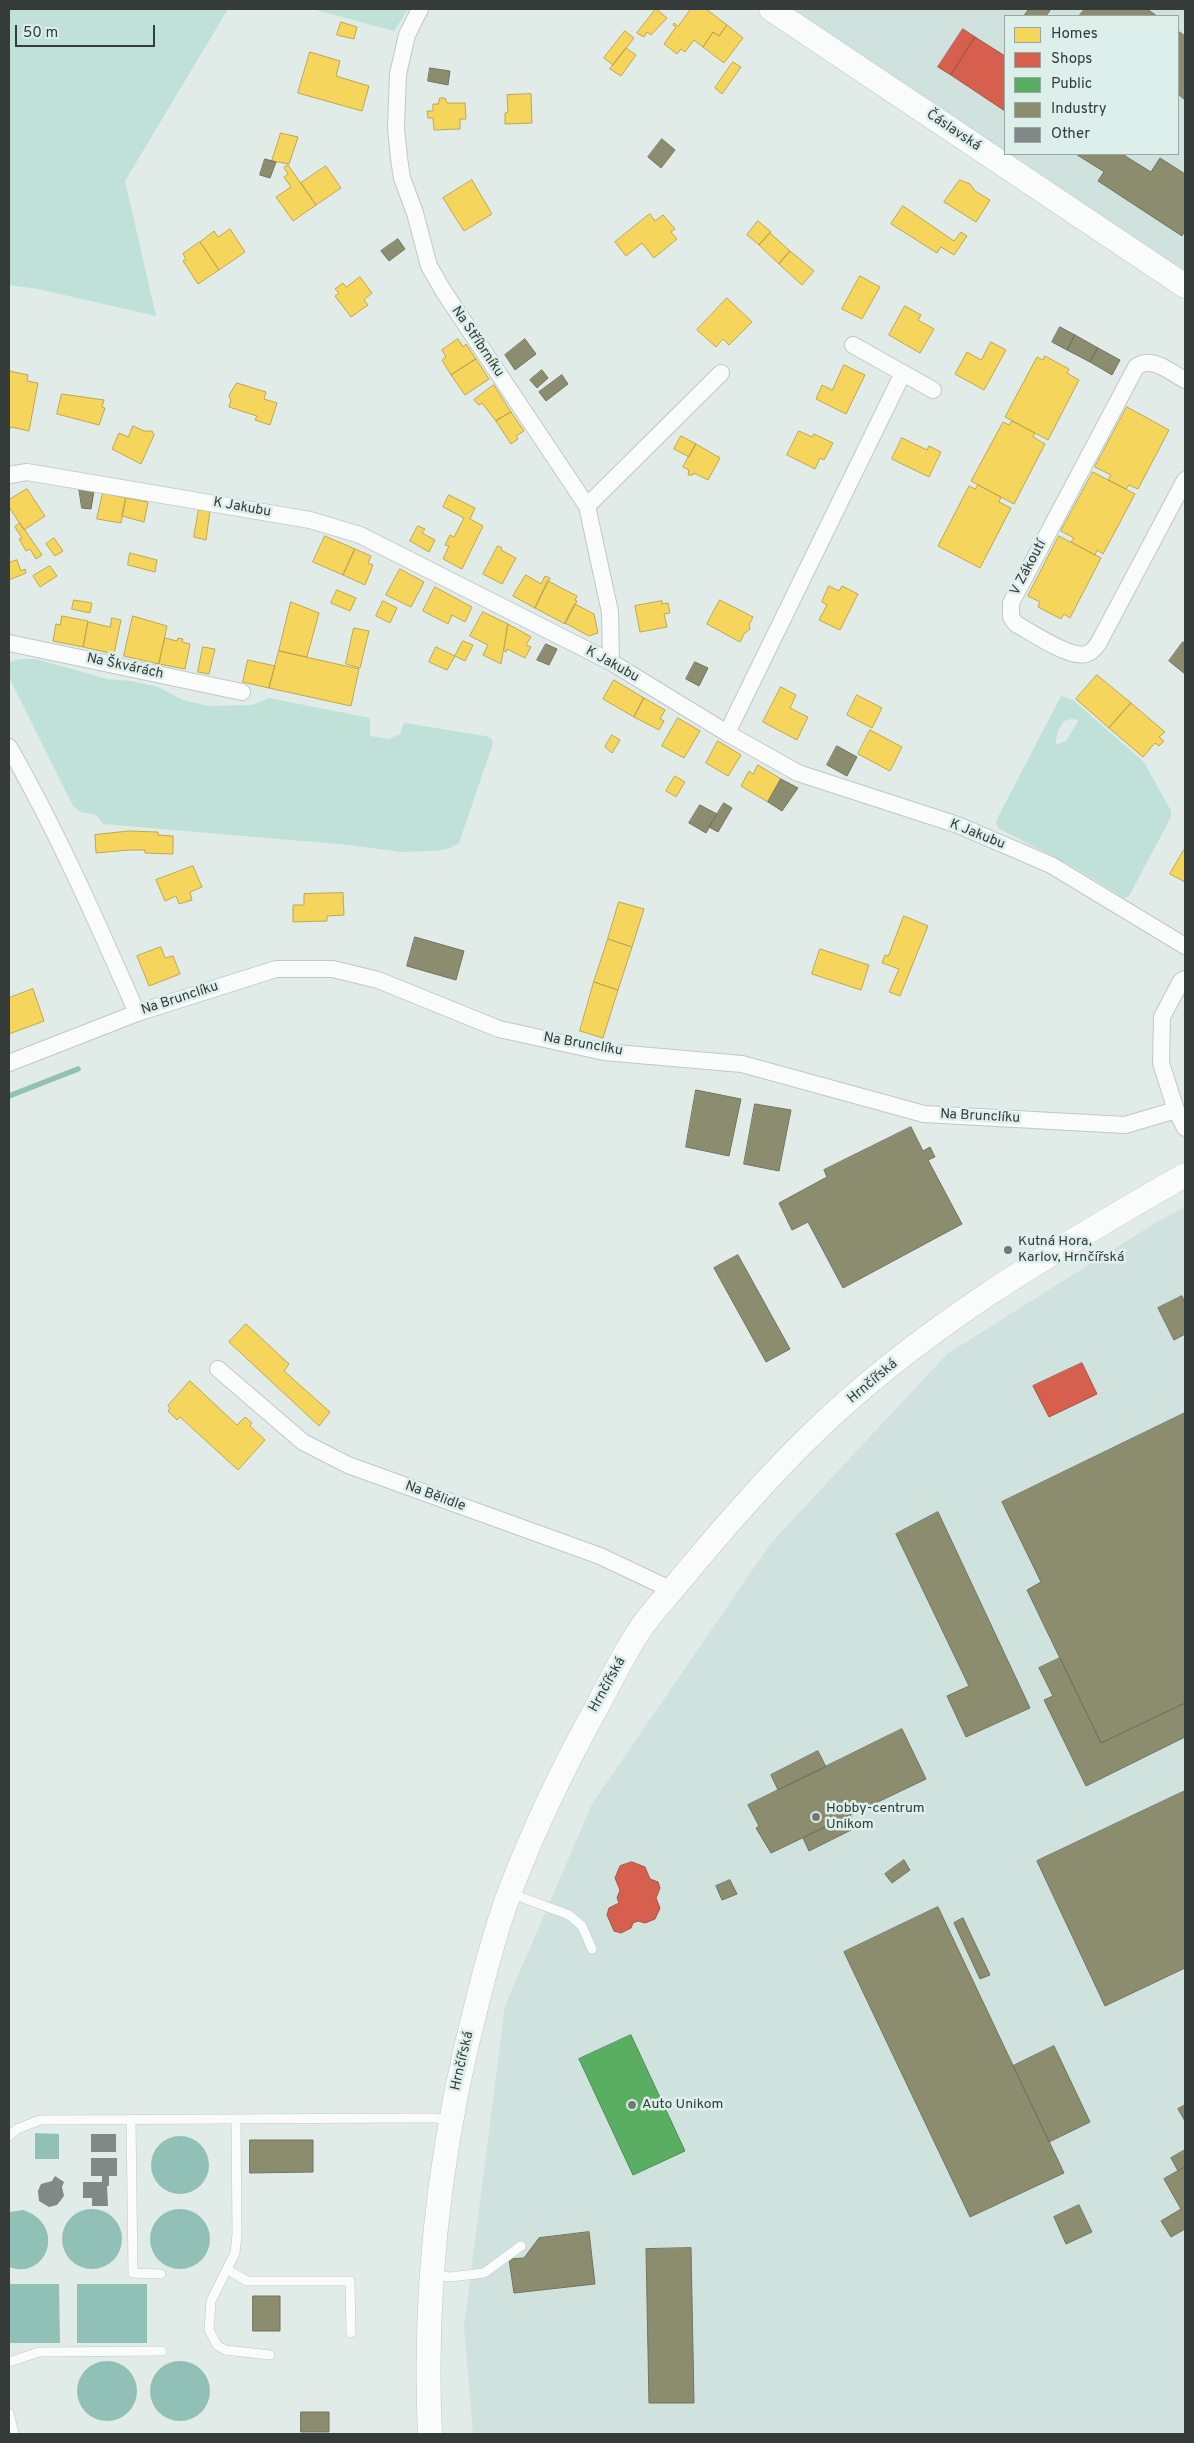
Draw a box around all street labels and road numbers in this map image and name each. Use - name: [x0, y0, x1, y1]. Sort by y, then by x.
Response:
- street label: Čáslavská: [923, 107, 983, 155]
- street label: Na Stříbrníku: [447, 303, 507, 381]
- street label: K Jakubu: [212, 495, 272, 521]
- street label: V Zákoutí: [1007, 537, 1051, 599]
- street label: K Jakubu: [582, 643, 642, 687]
- street label: Na Škvárách: [85, 651, 165, 683]
- street label: K Jakubu: [947, 816, 1007, 854]
- street label: Na Brunclíku: [139, 979, 221, 1019]
- street label: Na Brunclíku: [542, 1030, 624, 1060]
- street label: Na Brunclíku: [940, 1107, 1020, 1127]
- street label: Hrnčířská: [844, 1356, 902, 1408]
- street label: Na Bělidle: [402, 1478, 468, 1516]
- street label: Hrnčířská: [586, 1655, 630, 1715]
- street label: Hrnčířská: [448, 2030, 478, 2092]

